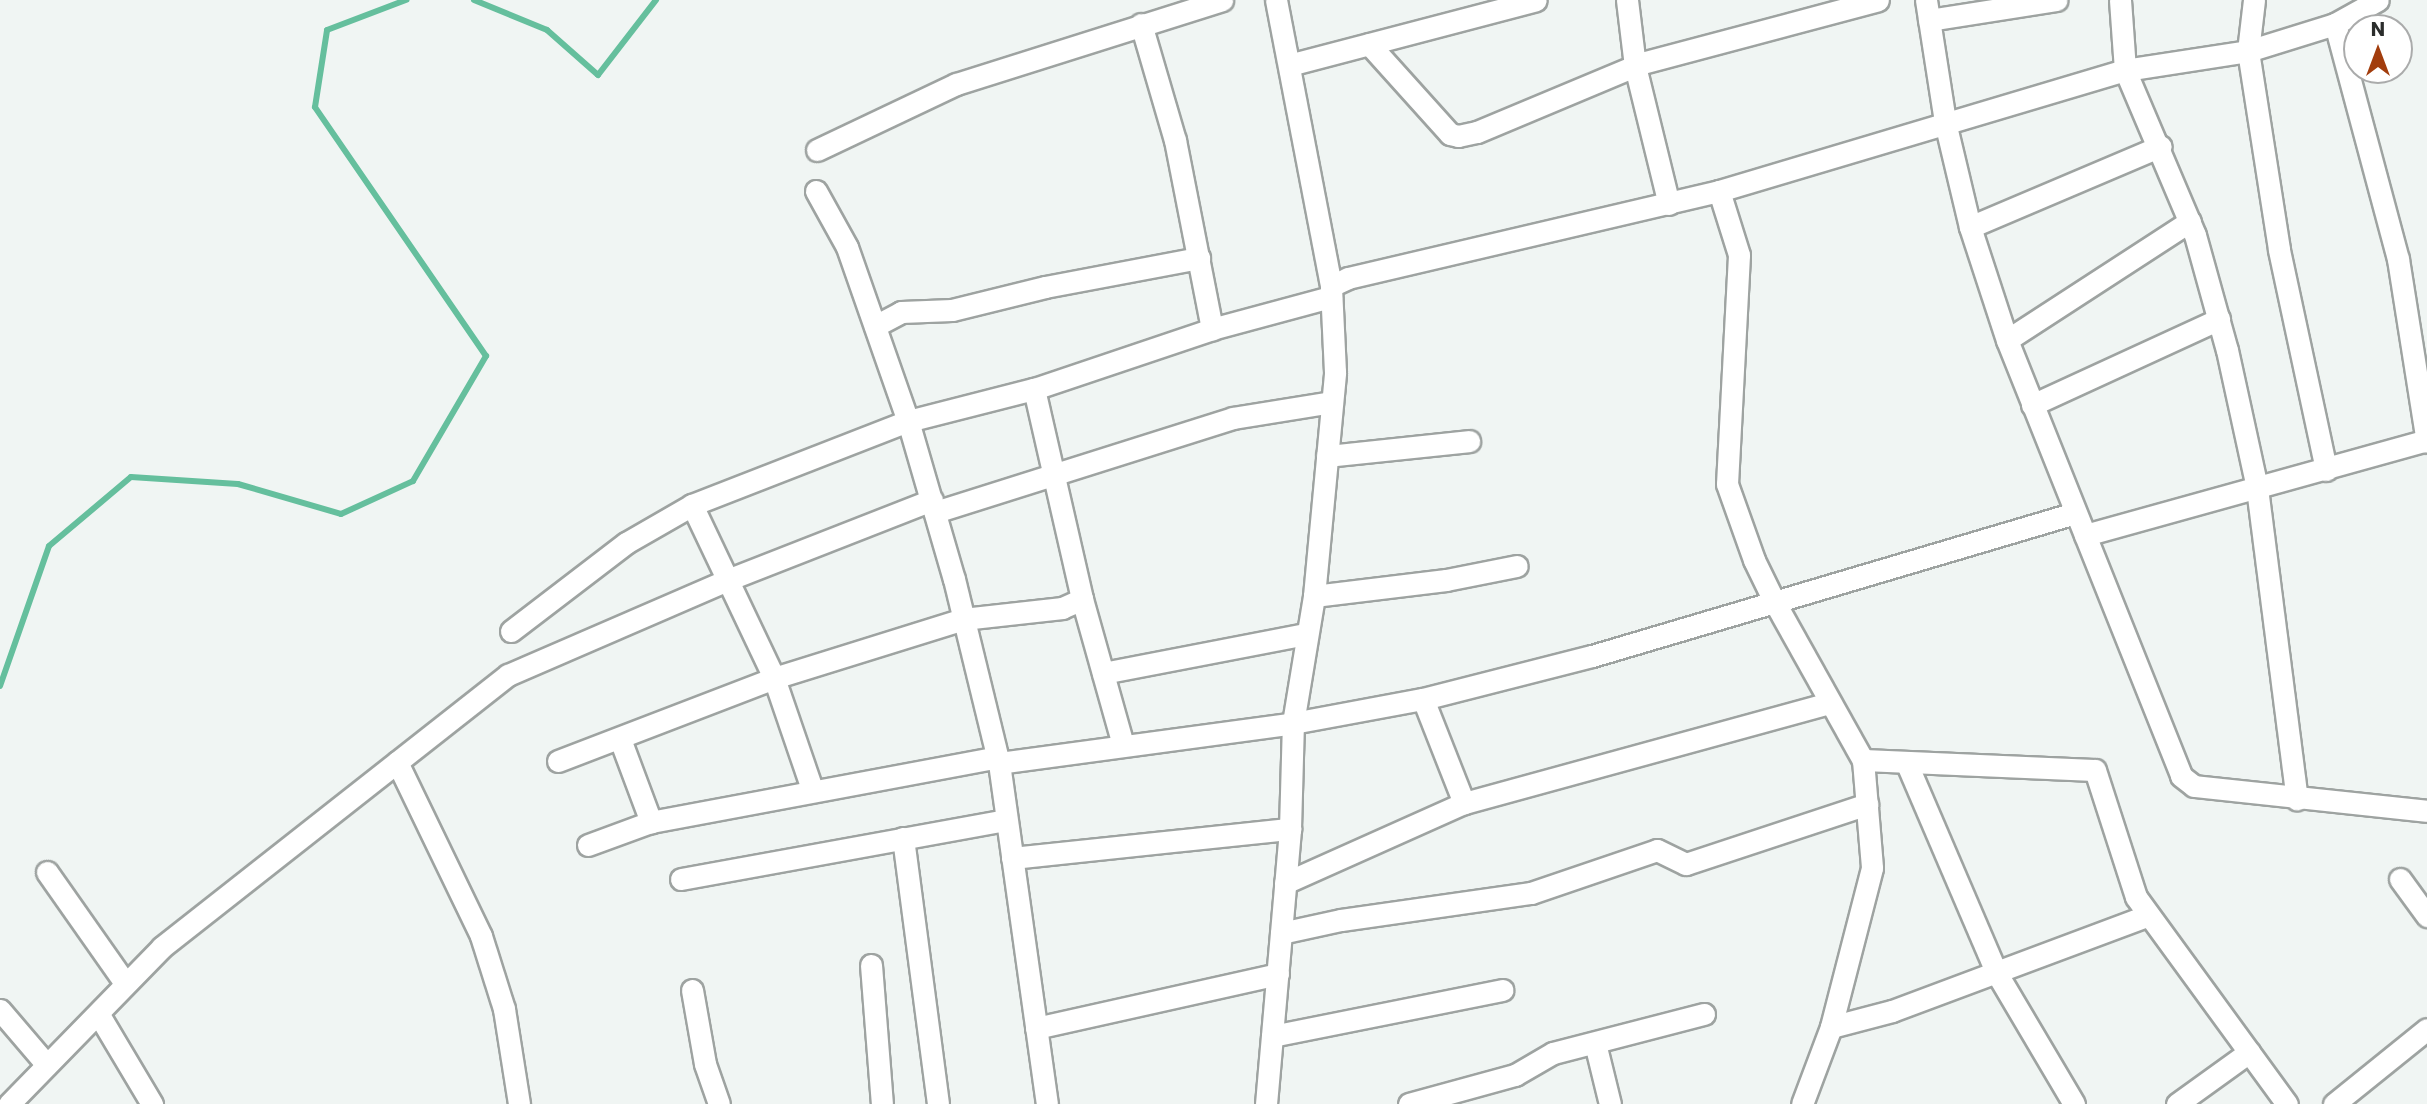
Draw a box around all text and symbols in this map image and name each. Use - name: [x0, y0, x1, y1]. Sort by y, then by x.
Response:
- north arrow: [2343, 14, 2413, 84]
- text: N: [2371, 16, 2385, 43]

